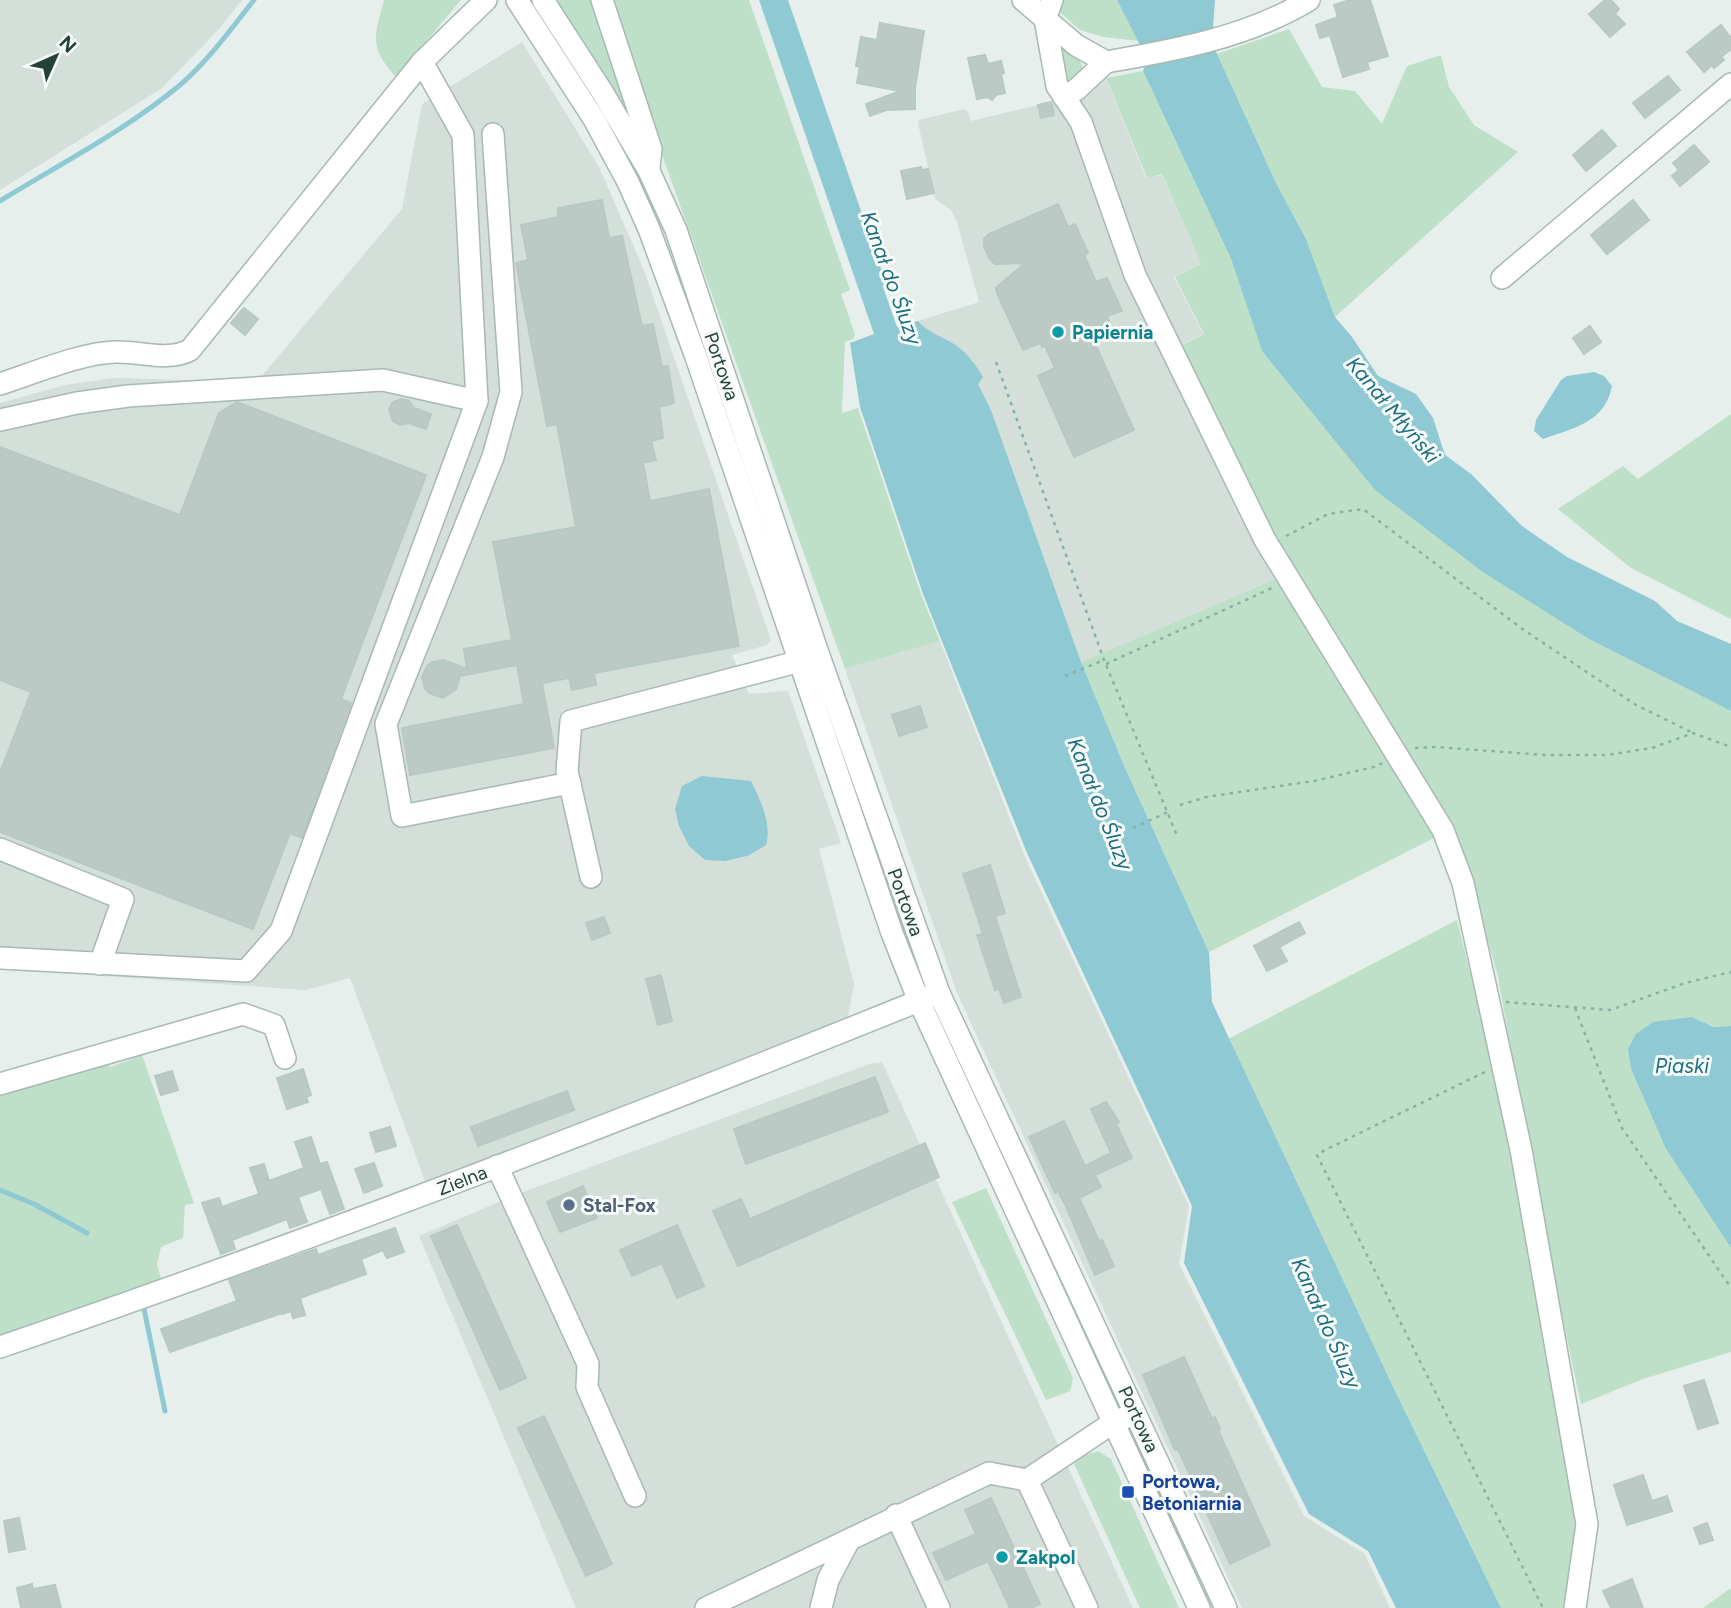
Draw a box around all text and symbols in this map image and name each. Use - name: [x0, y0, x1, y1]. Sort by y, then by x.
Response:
- north arrow: [21, 21, 91, 91]
- text: N: [54, 31, 81, 58]
- water label: Kanał do Śluzy: [856, 208, 928, 349]
- place label: Papiernia: [1072, 321, 1153, 344]
- marker: Papiernia: [1050, 324, 1066, 340]
- street label: Portowa: [699, 329, 744, 403]
- water label: Kanał Młyński: [1342, 351, 1445, 468]
- water label: Kanał do Śluzy: [1063, 734, 1139, 875]
- street label: Portowa: [883, 865, 928, 939]
- water label: Piaski: [1655, 1053, 1709, 1078]
- street label: Zielna: [434, 1161, 490, 1200]
- place label: Stal-Fox: [583, 1194, 656, 1217]
- marker: Stal-Fox: [561, 1197, 577, 1213]
- water label: Kanał do Śluzy: [1286, 1254, 1367, 1393]
- street label: Portowa: [1113, 1382, 1164, 1456]
- place label: Portowa, Betoniarnia: [1142, 1470, 1242, 1515]
- marker: Portowa, Betoniarnia: [1120, 1484, 1136, 1500]
- place label: Zakpol: [1016, 1546, 1076, 1569]
- marker: Zakpol: [994, 1549, 1010, 1565]

